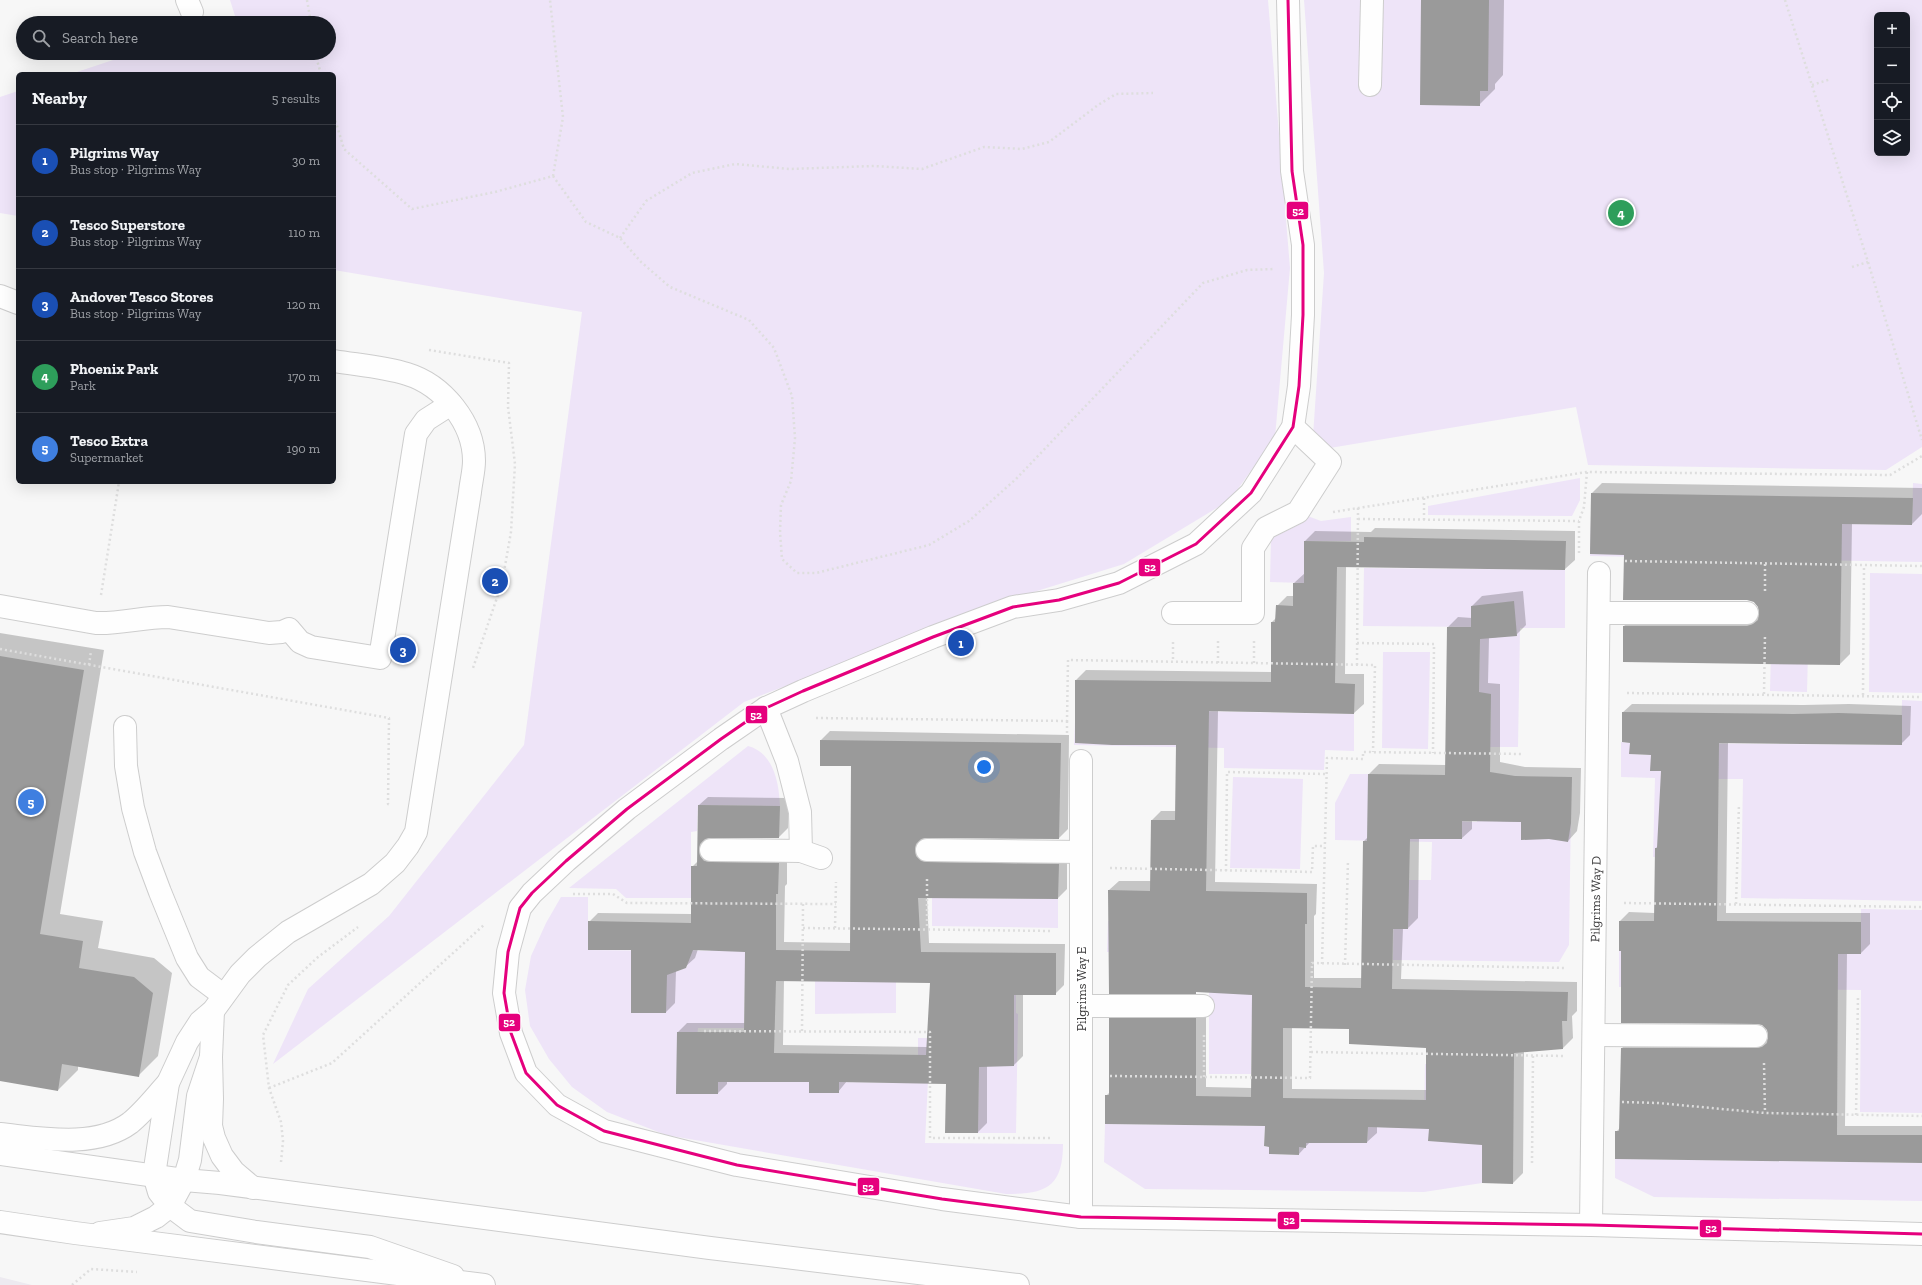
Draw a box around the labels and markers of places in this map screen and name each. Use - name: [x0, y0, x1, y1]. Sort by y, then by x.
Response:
- pin: 4: [1608, 198, 1634, 228]
- pin: 2: [482, 566, 508, 596]
- pin: 1: [948, 628, 974, 658]
- pin: 3: [390, 635, 416, 665]
- pin: 5: [18, 787, 44, 817]

